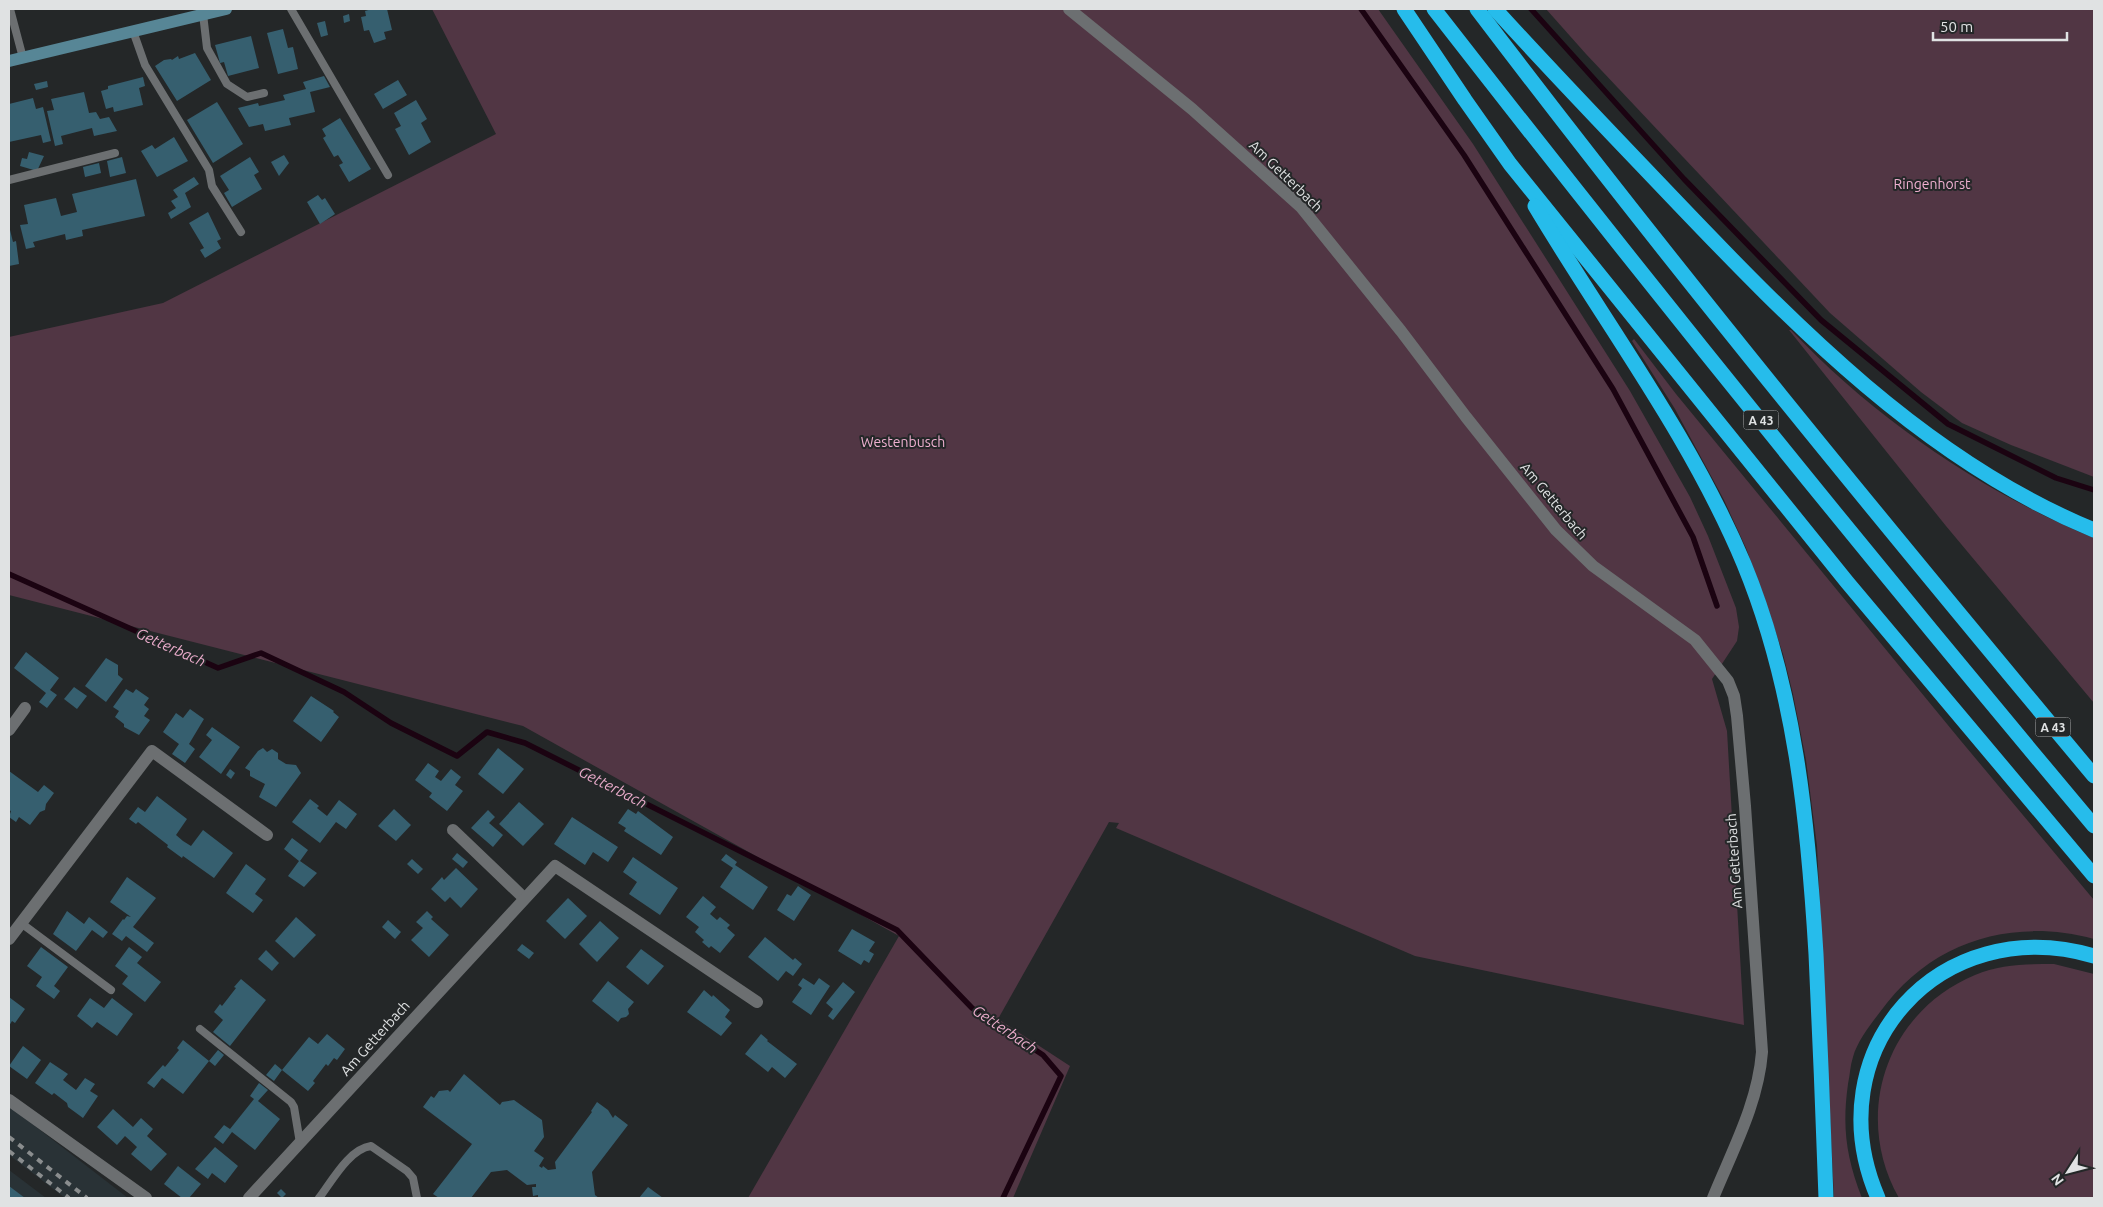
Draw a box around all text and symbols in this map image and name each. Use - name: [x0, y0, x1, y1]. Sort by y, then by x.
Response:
- scale bar: [1933, 10, 2067, 42]
- text: 50 m: [1940, 18, 1973, 35]
- street label: Am Getterbach: [1246, 137, 1326, 215]
- park label: Ringenhorst: [1894, 176, 1971, 192]
- road number: A 43: [1744, 410, 1778, 430]
- park label: Westenbusch: [861, 434, 945, 450]
- street label: Am Getterbach: [1517, 459, 1591, 543]
- water label: Getterbach: [134, 624, 208, 670]
- road number: A 43: [2036, 718, 2070, 736]
- water label: Getterbach: [576, 763, 650, 811]
- street label: Am Getterbach: [1723, 813, 1745, 909]
- street label: Am Getterbach: [337, 997, 413, 1079]
- water label: Getterbach: [970, 1001, 1040, 1057]
- north arrow: [2043, 1147, 2093, 1197]
- text: N: [2048, 1171, 2067, 1189]

